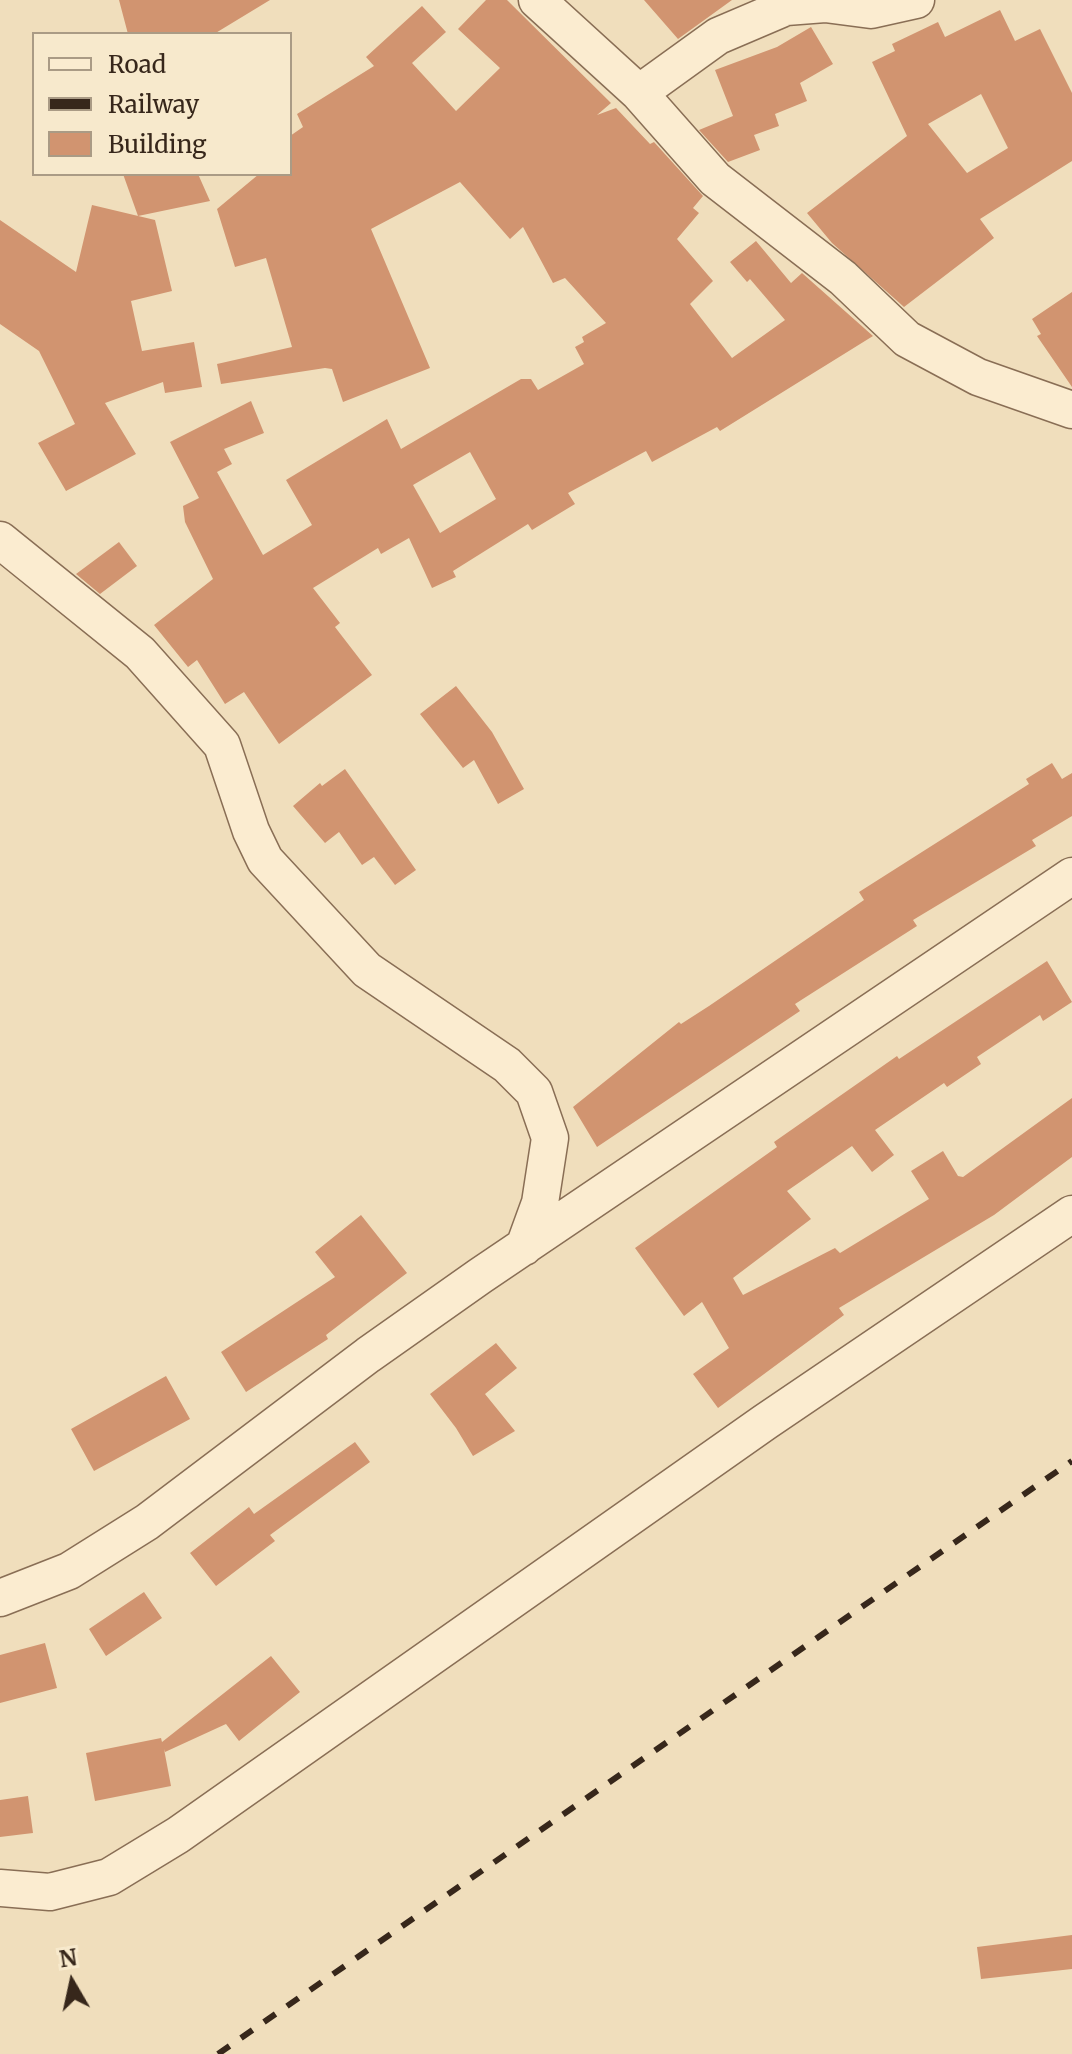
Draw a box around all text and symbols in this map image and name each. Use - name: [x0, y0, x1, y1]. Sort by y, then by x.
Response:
- legend: [32, 32, 292, 176]
- text: Road: [108, 49, 166, 80]
- text: Railway: [108, 89, 199, 120]
- text: Building: [108, 129, 207, 160]
- north arrow: [32, 1942, 112, 2022]
- text: N: [57, 1943, 79, 1973]

